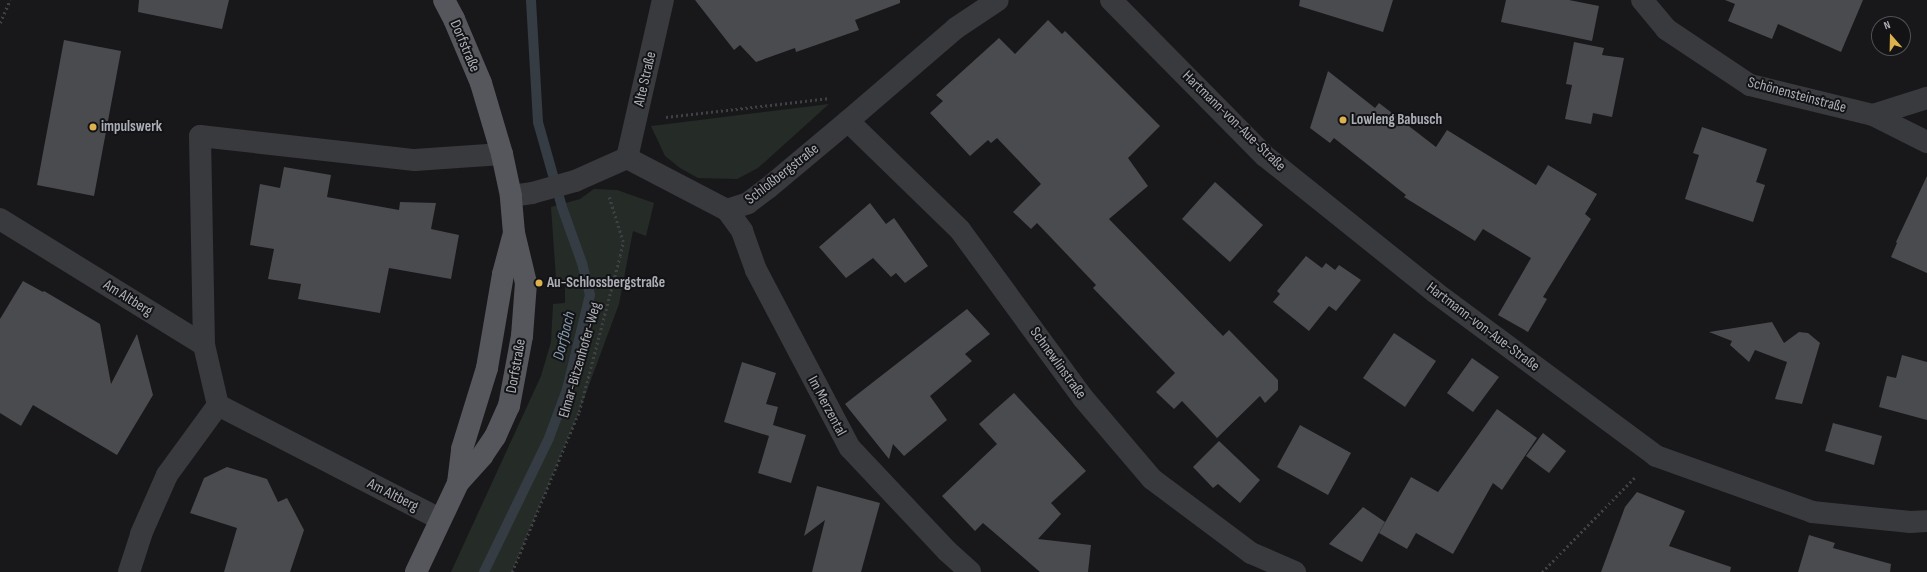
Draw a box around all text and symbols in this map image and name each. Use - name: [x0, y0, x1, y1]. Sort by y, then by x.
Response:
- north arrow: [1871, 16, 1911, 56]
- street label: Dorfstraße: [446, 17, 484, 75]
- text: N: [1882, 18, 1892, 32]
- street label: Alte Straße: [630, 50, 660, 108]
- street label: Hartmann-von-Aue-Straße: [1179, 67, 1289, 175]
- street label: Schönensteinstraße: [1746, 73, 1848, 117]
- place label: Lowleng Babusch: [1351, 111, 1442, 129]
- marker: Lowleng Babusch: [1338, 115, 1348, 125]
- place label: impulswerk: [101, 118, 162, 136]
- marker: impulswerk: [88, 122, 98, 132]
- street label: Schloßbergstraße: [742, 140, 822, 208]
- place label: Au-Schlossbergstraße: [547, 274, 665, 292]
- street label: Am Altberg: [100, 276, 156, 320]
- marker: Au-Schlossbergstraße: [534, 278, 544, 288]
- street label: Hartmann-von-Aue-Straße: [1423, 279, 1543, 375]
- street label: Elmar-Bitzenhofer-Weg: [555, 300, 605, 420]
- water label: Dorfbach: [550, 310, 580, 362]
- street label: Schnewlinstraße: [1026, 324, 1090, 402]
- street label: Dorfstraße: [502, 338, 530, 394]
- street label: Im Merzental: [804, 373, 850, 439]
- street label: Am Altberg: [364, 475, 422, 515]

